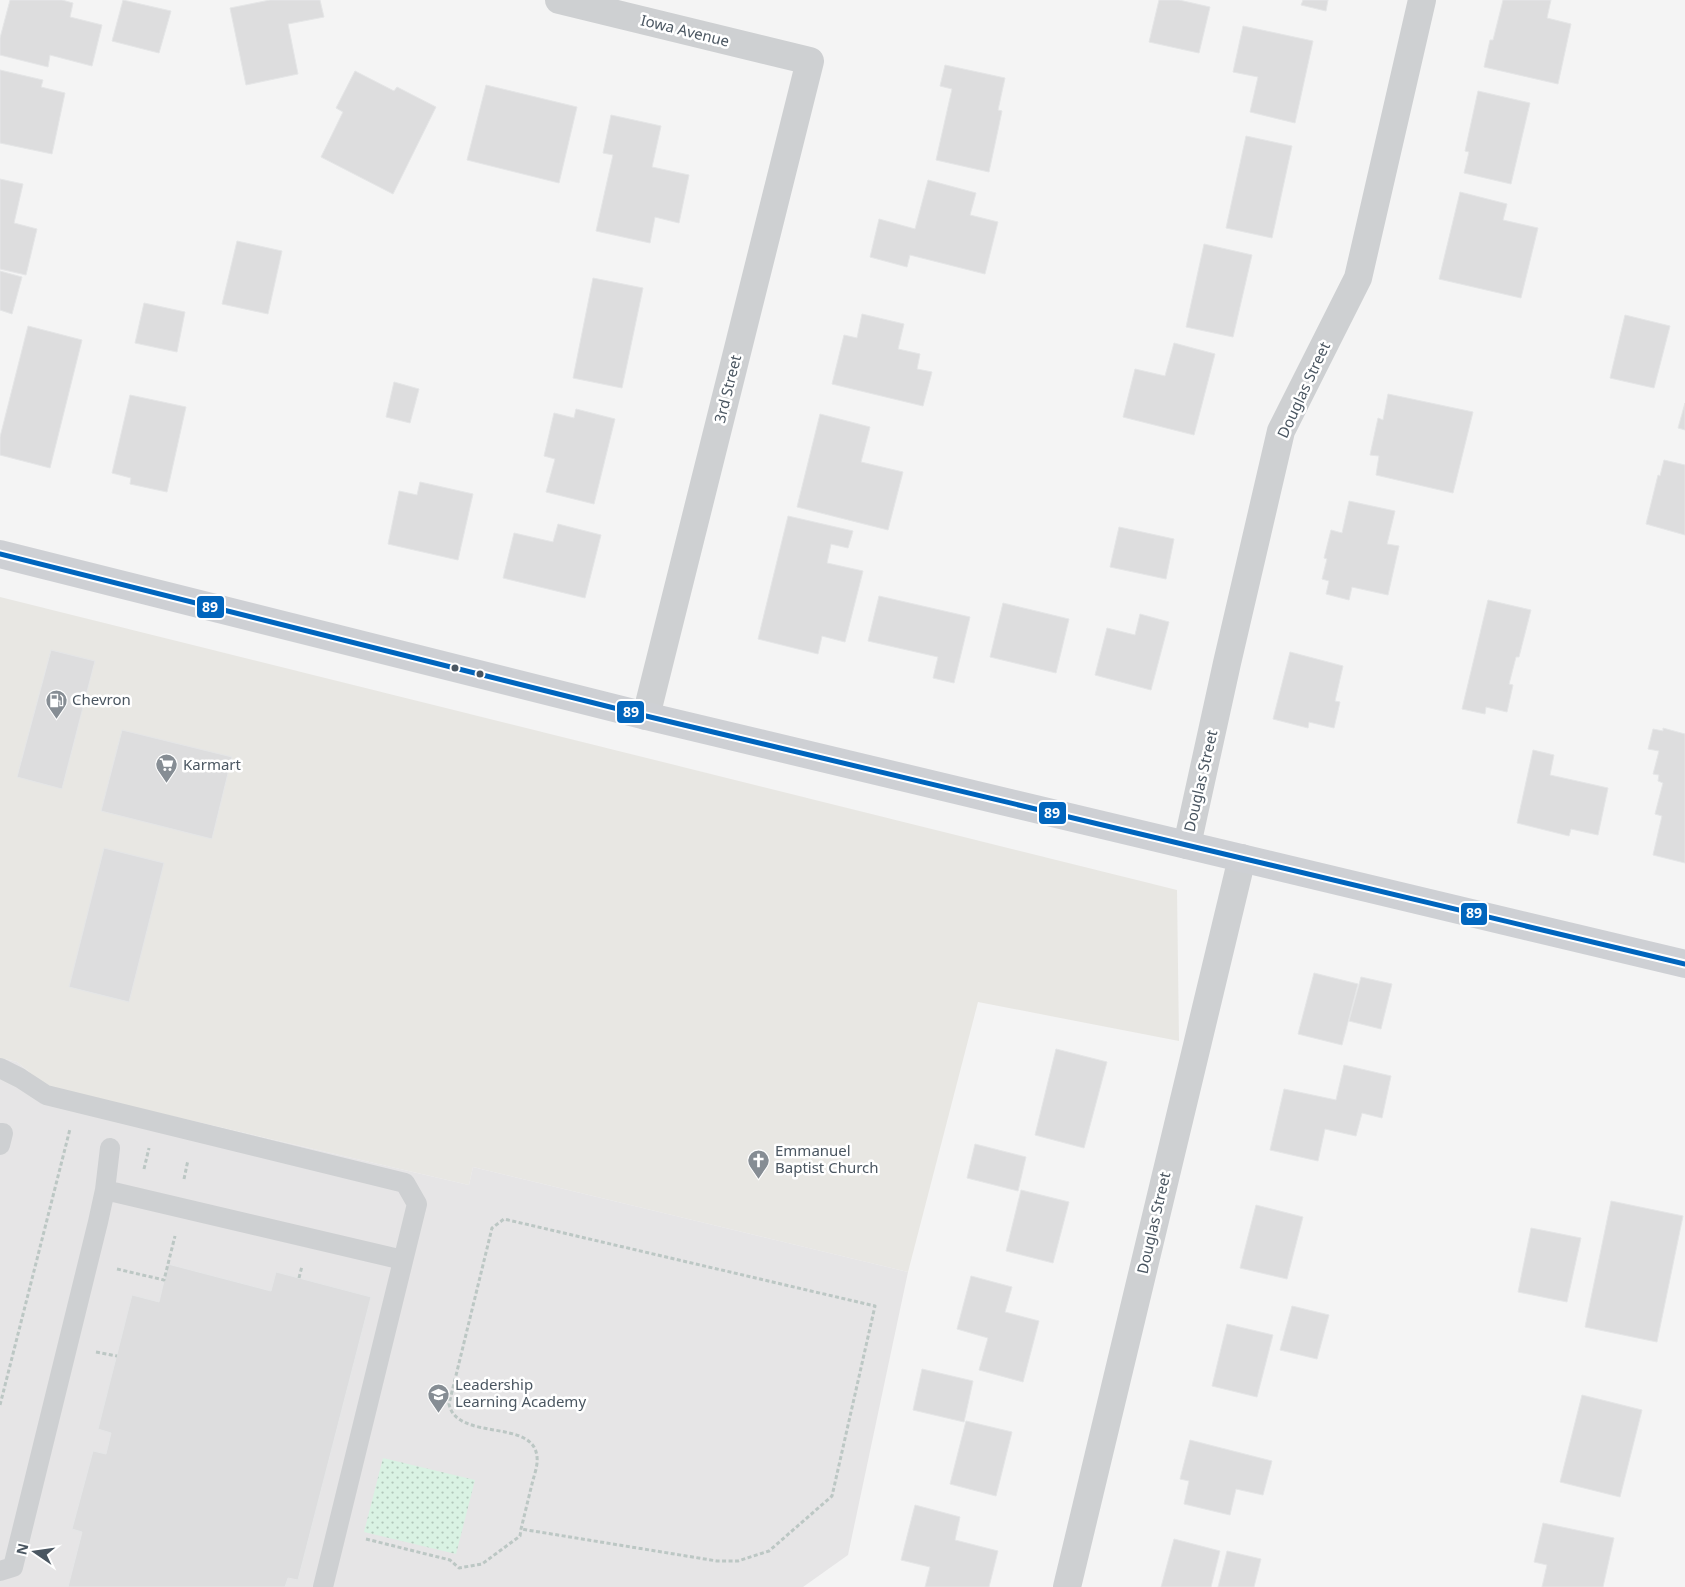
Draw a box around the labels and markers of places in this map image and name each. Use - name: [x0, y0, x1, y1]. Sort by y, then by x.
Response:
- unlabelled marker: [450, 663, 460, 673]
- unlabelled marker: [475, 669, 485, 679]
- fuel station icon: Chevron: [44, 688, 68, 719]
- place label: Chevron: [72, 689, 131, 709]
- supermarket icon: Karmart: [155, 753, 179, 784]
- place label: Karmart: [183, 754, 242, 774]
- place label: Emmanuel Baptist Church: [775, 1140, 879, 1177]
- church icon: Emmanuel Baptist Church: [747, 1148, 771, 1179]
- place label: Leadership Learning Academy: [455, 1374, 586, 1411]
- school or university icon: Leadership Learning Academy: [427, 1382, 451, 1413]

